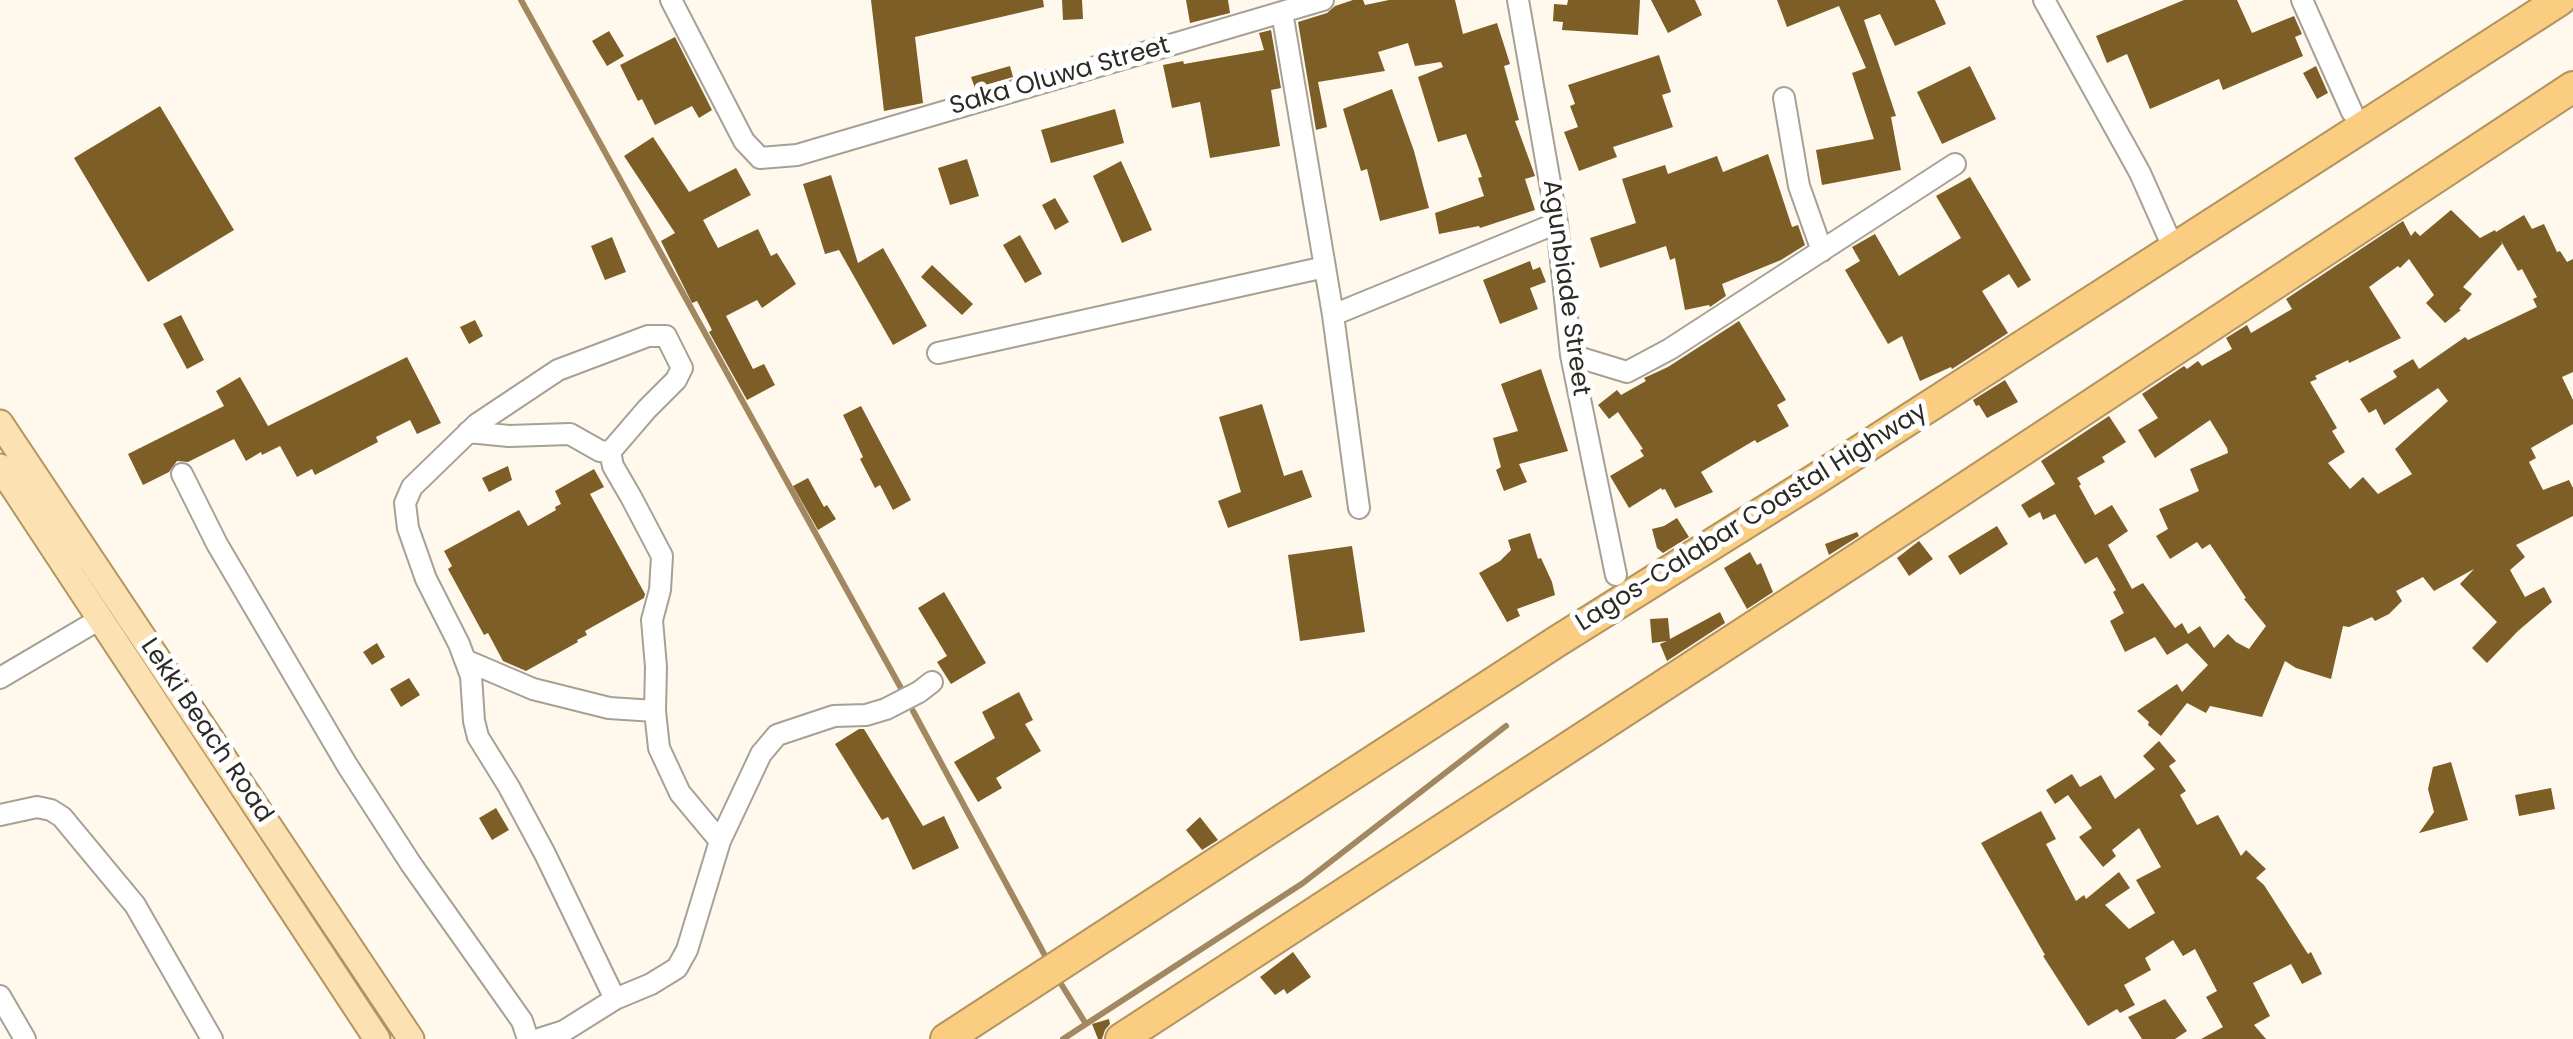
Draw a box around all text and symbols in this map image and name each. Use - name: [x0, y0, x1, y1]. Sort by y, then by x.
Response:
- street label: Saka Oluwa Street: [947, 31, 1173, 123]
- street label: Agunbiade Street: [1535, 178, 1595, 398]
- street label: Lagos-Calabar Coastal Highway: [1571, 397, 1933, 639]
- street label: Lekki Beach Road: [133, 633, 279, 829]

